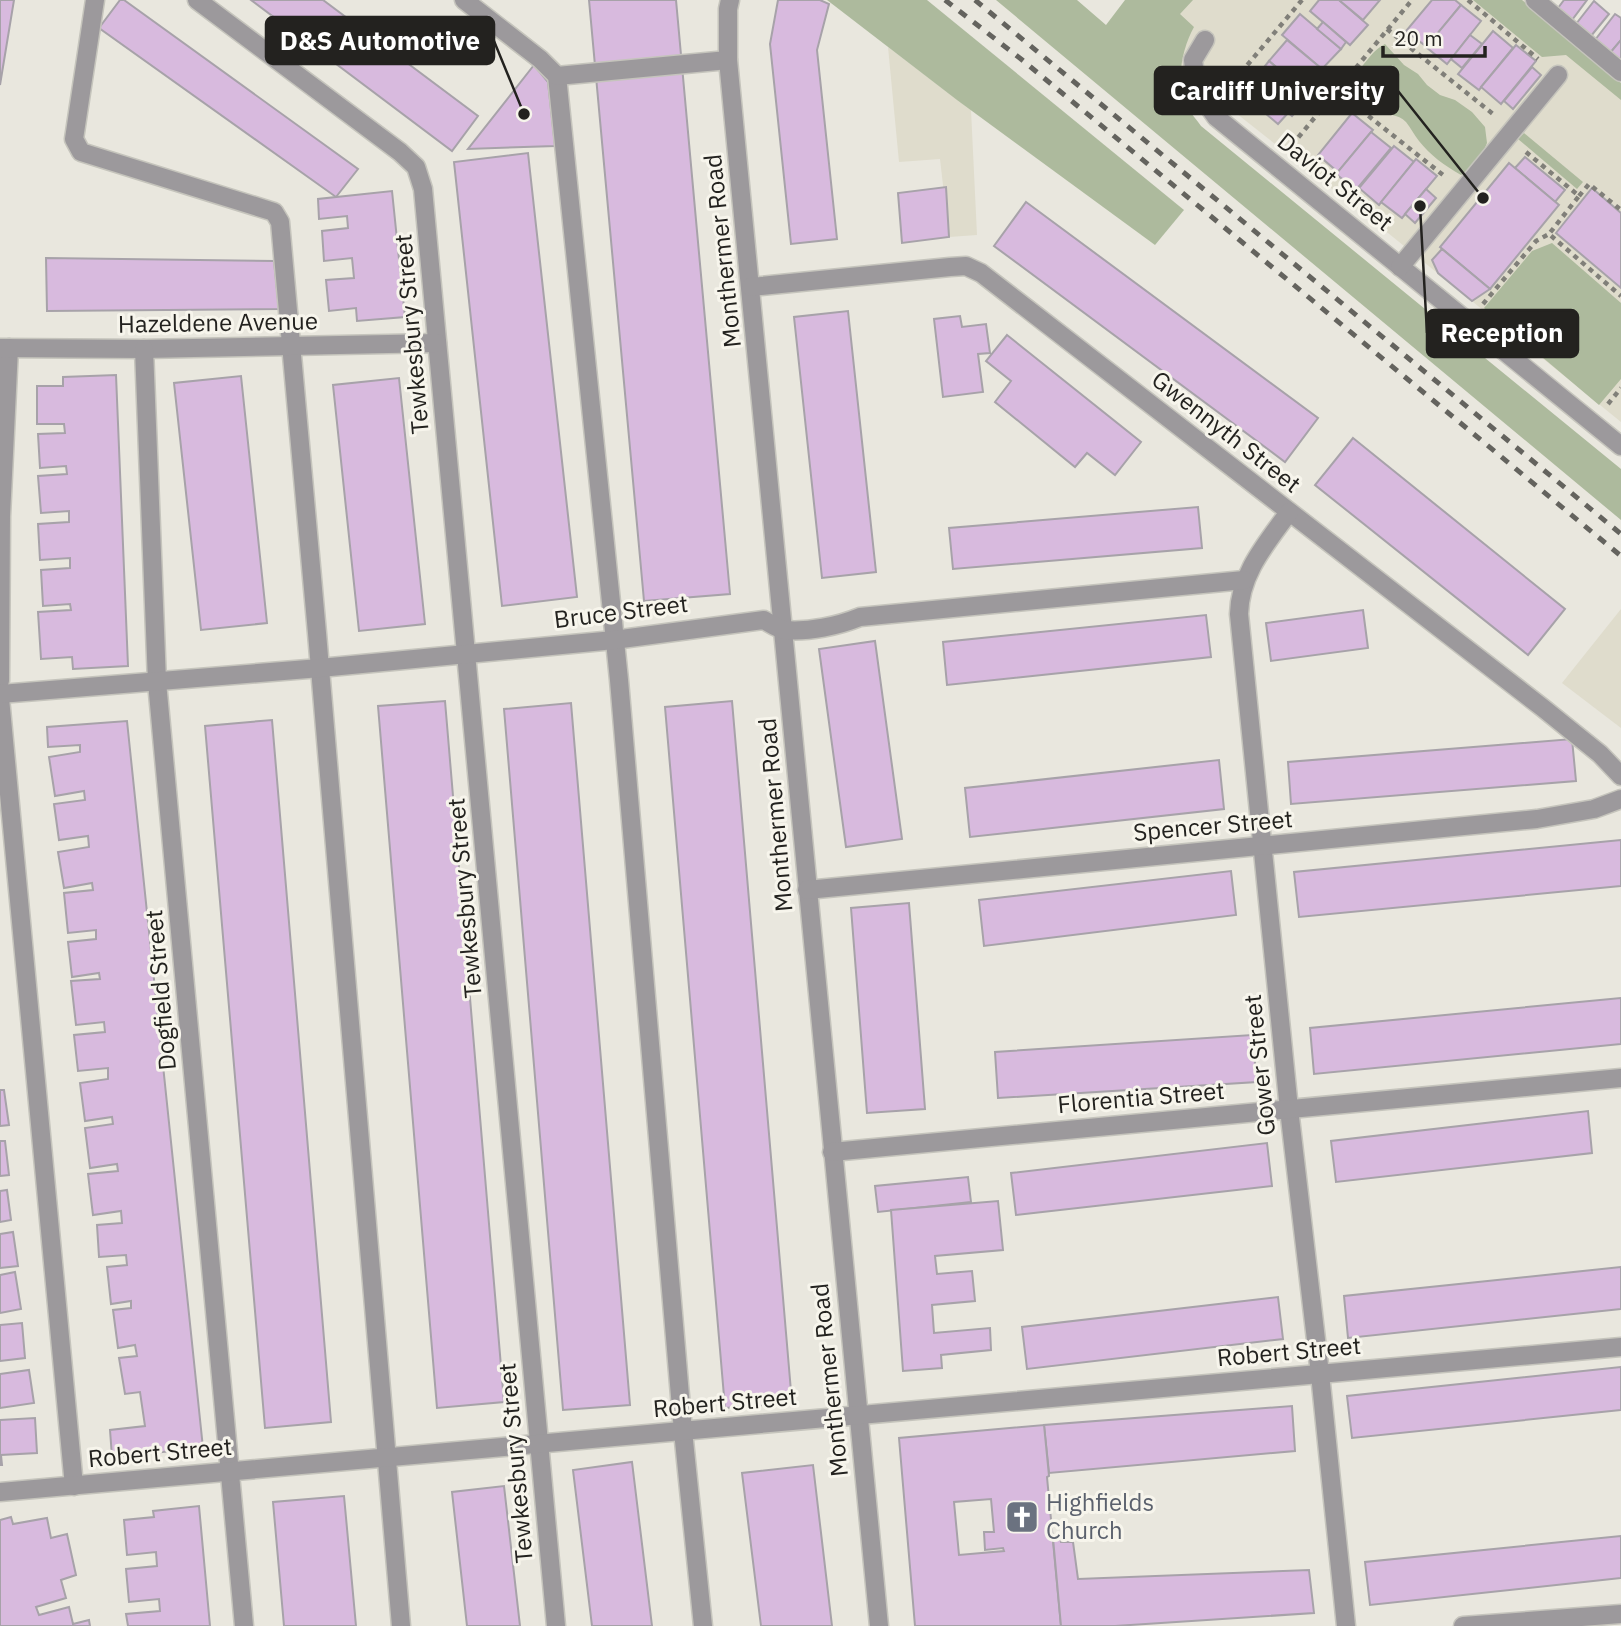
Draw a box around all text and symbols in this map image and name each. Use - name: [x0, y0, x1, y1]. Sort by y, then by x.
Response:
- scale bar: [1383, 14, 1484, 58]
- callout: D&S Automotive: [266, 17, 494, 64]
- text: D&S Automotive: [280, 23, 480, 57]
- text: 20 m: [1394, 24, 1443, 52]
- callout: Cardiff University: [1155, 67, 1398, 114]
- text: Cardiff University: [1170, 73, 1384, 107]
- street label: Daviot Street: [1271, 125, 1400, 238]
- street label: Monthermer Road: [696, 153, 748, 349]
- street label: Tewkesbury Street: [386, 233, 436, 436]
- street label: Hazeldene Avenue: [118, 304, 318, 340]
- callout: Reception: [1427, 310, 1578, 357]
- text: Reception: [1441, 315, 1563, 349]
- street label: Gwennyth Street: [1146, 363, 1308, 499]
- street label: Bruce Street: [552, 587, 690, 635]
- street label: Monthermer Road: [751, 717, 799, 913]
- street label: Tewkesbury Street: [439, 797, 489, 1000]
- street label: Spencer Street: [1132, 802, 1294, 848]
- street label: Dogfield Street: [137, 909, 183, 1072]
- street label: Gower Street: [1236, 993, 1282, 1137]
- street label: Florentia Street: [1056, 1074, 1226, 1120]
- street label: Monthermer Road: [803, 1282, 855, 1478]
- street label: Robert Street: [1216, 1329, 1362, 1373]
- street label: Tewkesbury Street: [490, 1362, 540, 1565]
- street label: Robert Street: [652, 1380, 798, 1424]
- street label: Robert Street: [87, 1430, 233, 1474]
- place label: Highfields Church: [1046, 1486, 1154, 1546]
- church icon: Highfields Church: [1003, 1498, 1041, 1536]

